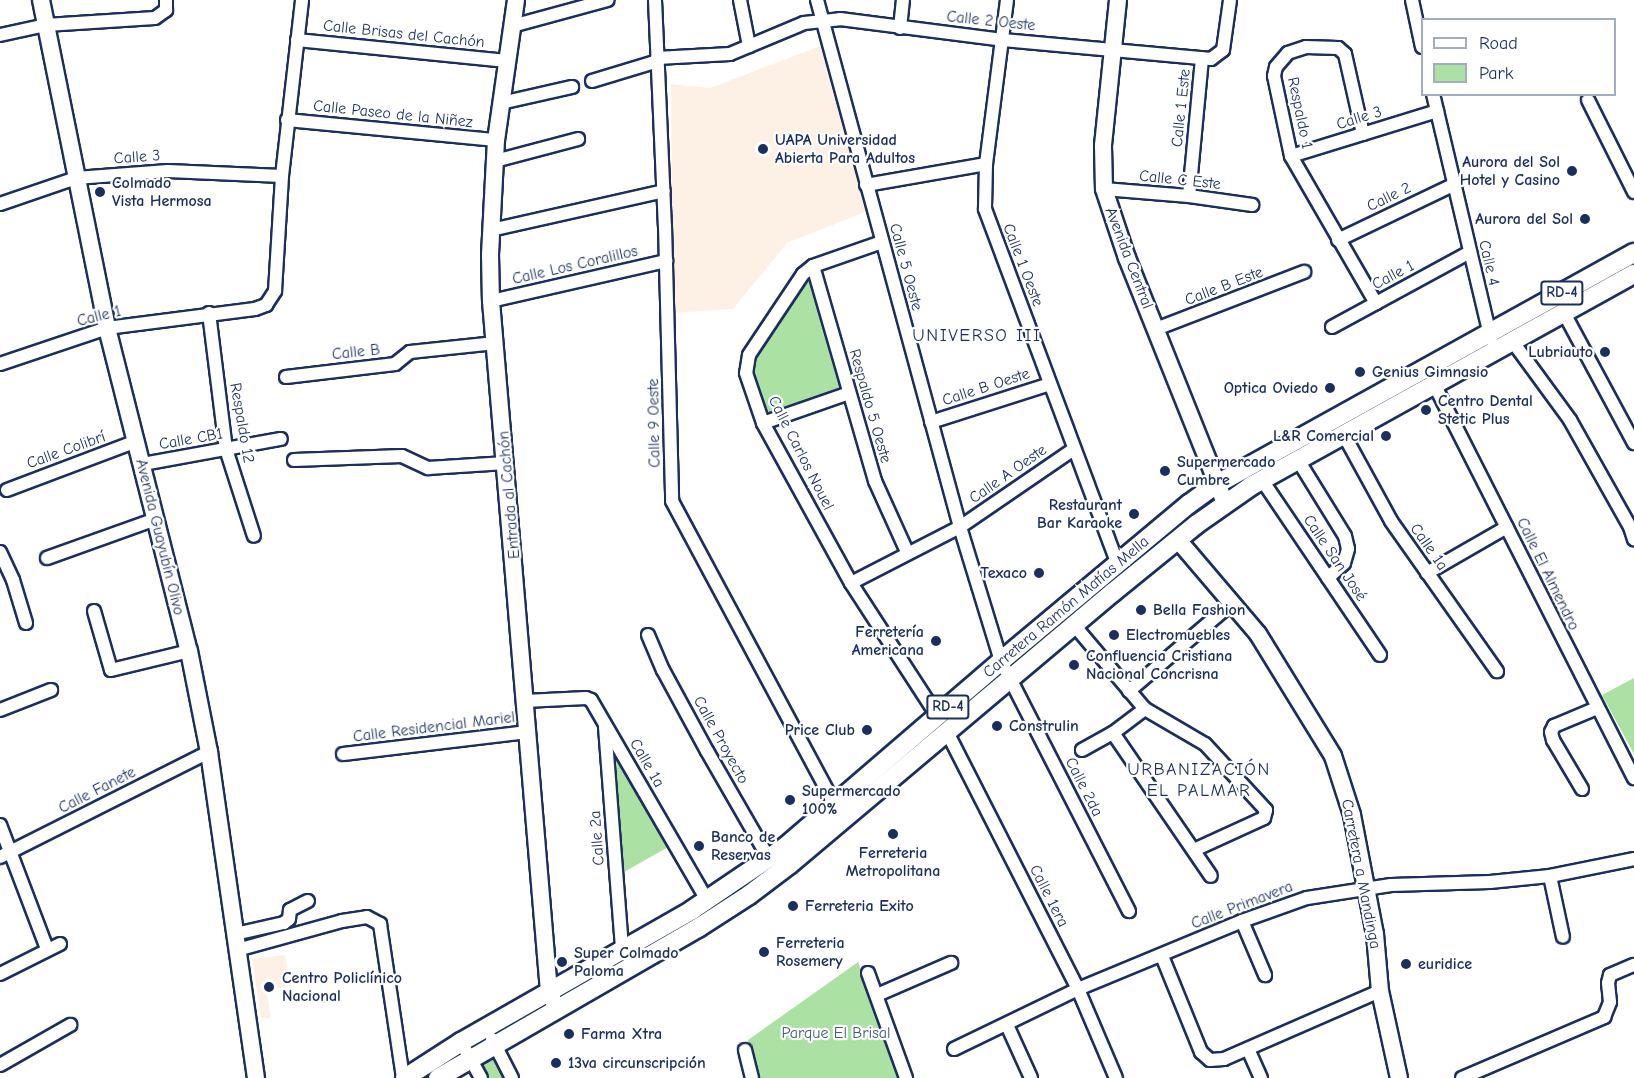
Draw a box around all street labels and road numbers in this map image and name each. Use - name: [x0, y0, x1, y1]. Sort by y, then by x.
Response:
- street label: Calle 2 Oeste: [946, 7, 1036, 35]
- street label: Calle Brisas del Cachón: [322, 16, 486, 52]
- street label: Calle 1 Este: [1167, 68, 1195, 148]
- street label: Respaldo 1: [1283, 75, 1317, 151]
- street label: Calle Paseo de la Niñez: [312, 96, 474, 132]
- street label: Calle 3: [1334, 102, 1384, 134]
- street label: Calle 3: [113, 146, 161, 168]
- street label: Calle C Este: [1138, 166, 1222, 194]
- street label: Calle 2: [1364, 178, 1414, 216]
- street label: Avenida Central: [1101, 204, 1157, 312]
- street label: Calle 5 Oeste: [885, 221, 927, 313]
- street label: Calle 1 Oeste: [998, 221, 1048, 309]
- street label: Calle 4: [1474, 238, 1504, 288]
- street label: Calle Los Coralillos: [510, 241, 640, 289]
- street label: Calle 1: [1369, 256, 1417, 294]
- street label: Calle B Este: [1182, 262, 1266, 310]
- road number: RD-4: [1540, 281, 1584, 305]
- street label: Calle 1: [75, 301, 123, 331]
- street label: Calle B: [331, 340, 381, 364]
- street label: Respaldo 5 Oeste: [845, 347, 895, 465]
- street label: Calle B Oeste: [940, 364, 1032, 410]
- street label: Calle 9 Oeste: [644, 378, 664, 468]
- street label: Respaldo 12: [225, 381, 259, 465]
- street label: Calle Carlos Nouel: [764, 393, 838, 513]
- street label: Calle CB1: [158, 424, 224, 454]
- street label: Calle Colibrí: [24, 427, 108, 473]
- street label: Entrada al Cachón: [494, 430, 524, 560]
- street label: Calle A Oeste: [966, 440, 1050, 508]
- street label: Avenida Guayubín Olivo: [131, 457, 189, 617]
- street label: Calle San José: [1299, 511, 1371, 605]
- street label: Calle El Almendro: [1512, 515, 1584, 633]
- street label: Calle 1a: [1406, 520, 1452, 574]
- street label: Carretera Ramón Matías Mella: [979, 532, 1153, 682]
- street label: Calle Proyecto: [689, 693, 753, 787]
- road number: RD-4: [926, 695, 970, 719]
- street label: Calle Residencial Mariel: [352, 708, 516, 746]
- street label: Calle 1a: [625, 735, 669, 791]
- street label: Calle 2da: [1061, 754, 1107, 820]
- street label: Calle Fanete: [55, 762, 139, 818]
- street label: Carretera a Mandinga: [1337, 798, 1385, 950]
- street label: Calle 2a: [586, 810, 608, 866]
- street label: Calle 1era: [1025, 862, 1073, 930]
- street label: Calle Primavera: [1188, 877, 1296, 933]

